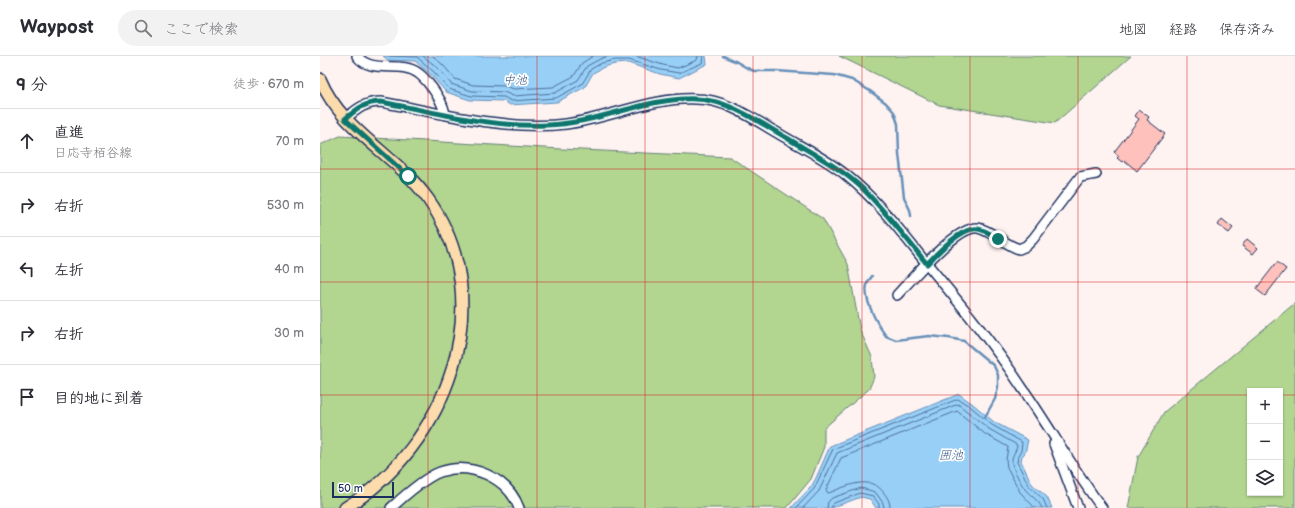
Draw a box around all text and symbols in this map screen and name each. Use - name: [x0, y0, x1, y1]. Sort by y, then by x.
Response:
- search box: [118, 10, 398, 46]
- text: Waypost: [20, 16, 94, 39]
- icon: search: [132, 17, 154, 39]
- text: ここで検索: [164, 20, 239, 39]
- text: 地図: [1119, 21, 1147, 38]
- text: 経路: [1169, 21, 1197, 38]
- text: 保存済み: [1219, 21, 1275, 38]
- water label: 中池: [503, 73, 528, 88]
- text: 9 分: [16, 75, 48, 95]
- text: 徒歩 · 670 m: [233, 76, 304, 92]
- text: 直進: [54, 123, 84, 142]
- icon: ahead: [16, 130, 38, 152]
- text: 70 m: [276, 133, 304, 149]
- text: 日応寺栢谷線: [54, 145, 132, 161]
- route start: [399, 167, 417, 185]
- icon: right: [16, 194, 38, 216]
- text: 右折: [54, 197, 84, 216]
- text: 530 m: [267, 197, 304, 213]
- route end: [989, 230, 1007, 248]
- icon: left: [16, 258, 38, 280]
- text: 左折: [54, 261, 84, 280]
- text: 40 m: [274, 261, 304, 277]
- icon: right: [16, 322, 38, 344]
- text: 右折: [54, 325, 84, 344]
- text: 30 m: [274, 325, 304, 341]
- icon: arrive: [16, 386, 38, 408]
- map controls: [1247, 388, 1283, 496]
- button: +: [1247, 388, 1283, 424]
- text: 目的地に到着: [54, 389, 144, 408]
- button: −: [1247, 424, 1283, 460]
- water label: 囲池: [939, 448, 964, 463]
- button: layers: [1247, 460, 1283, 496]
- scale bar: [332, 480, 394, 499]
- text: 50 m: [338, 482, 363, 495]

